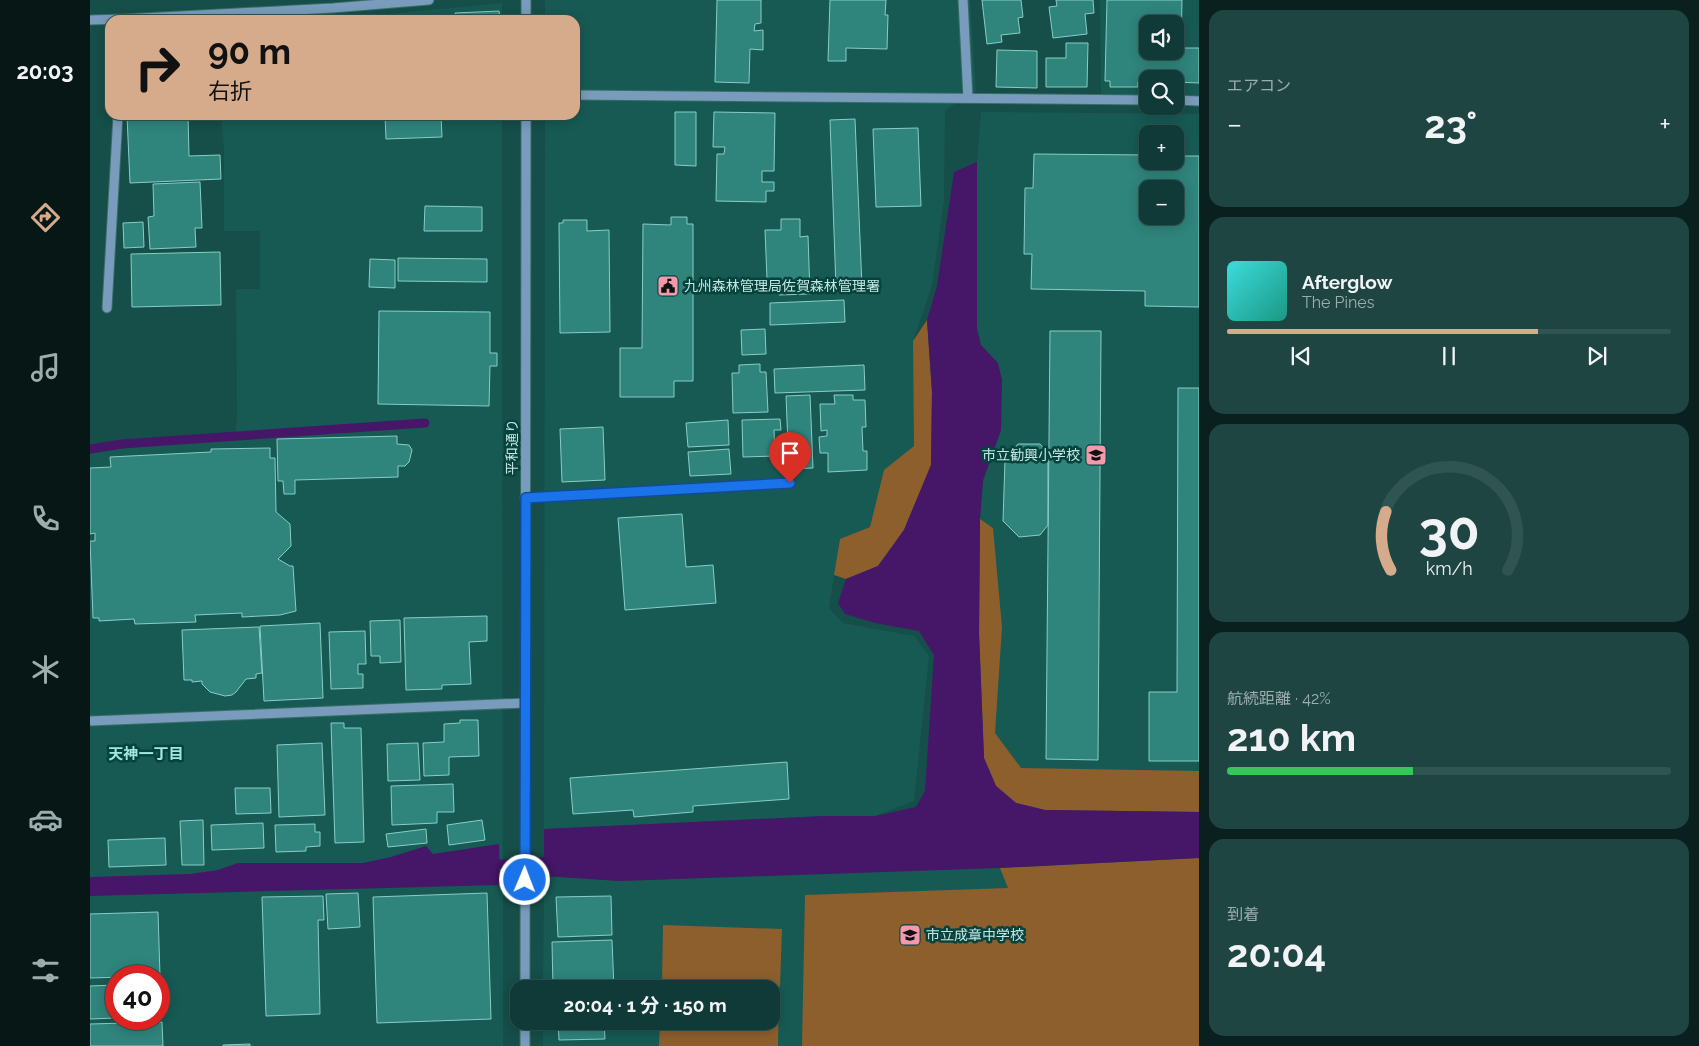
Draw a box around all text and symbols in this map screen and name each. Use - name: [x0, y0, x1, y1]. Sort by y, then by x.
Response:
- map controls: [1139, 15, 1184, 225]
- button: sound: [1139, 15, 1184, 60]
- text: 90 m: [208, 31, 291, 72]
- icon: right: [125, 35, 190, 100]
- text: 20:03: [16, 58, 74, 84]
- button: search: [1139, 70, 1184, 115]
- text: エアコン: [1227, 76, 1291, 95]
- text: 右折: [208, 78, 252, 104]
- text: 23°: [1424, 102, 1477, 147]
- text: −: [1227, 108, 1242, 141]
- text: +: [1659, 108, 1671, 141]
- button: +: [1139, 125, 1184, 170]
- button: −: [1139, 180, 1184, 225]
- icon: directions: [28, 200, 63, 235]
- text: Afterglow: [1302, 271, 1392, 293]
- public building icon: 九州森林管理局佐賀森林管理署: [656, 274, 680, 298]
- place label: 九州森林管理局佐賀森林管理署: [684, 278, 880, 294]
- text: The Pines: [1302, 293, 1374, 312]
- icon: previous: [1287, 342, 1315, 370]
- icon: pause: [1435, 342, 1463, 370]
- icon: next: [1583, 342, 1611, 370]
- icon: music: [28, 350, 63, 385]
- street label: 平和通り: [504, 419, 520, 475]
- pin: [769, 432, 811, 483]
- icon: arrive: [776, 439, 804, 467]
- school or university icon: 市立勧興小学校: [1084, 443, 1108, 467]
- place label: 市立勧興小学校: [982, 447, 1080, 463]
- text: 30: [1419, 500, 1479, 561]
- icon: phone: [28, 501, 63, 536]
- text: km/h: [1425, 558, 1473, 579]
- icon: climate: [28, 652, 63, 687]
- text: 航続距離 · 42%: [1227, 689, 1331, 708]
- text: 210 km: [1227, 715, 1356, 760]
- district label: 天神一丁目: [108, 745, 184, 763]
- icon: car: [28, 802, 63, 837]
- position arrow: [498, 853, 550, 905]
- text: 到着: [1227, 905, 1259, 924]
- school or university icon: 市立成章中学校: [898, 923, 922, 947]
- place label: 市立成章中学校: [926, 927, 1024, 943]
- text: 20:04: [1227, 931, 1326, 976]
- icon: filters: [28, 953, 63, 988]
- speed limit sign: 40: [105, 965, 170, 1030]
- text: 20:04 · 1 分 · 150 m: [563, 994, 727, 1016]

